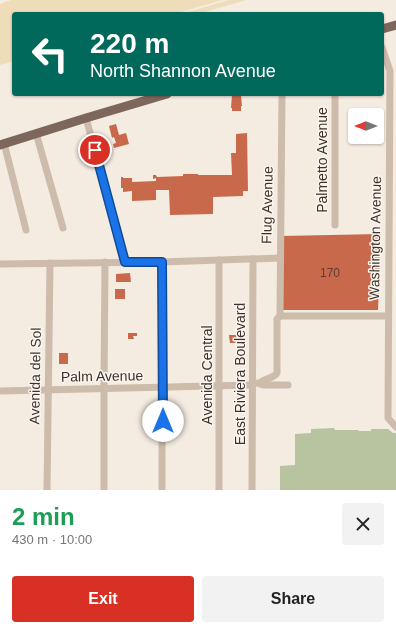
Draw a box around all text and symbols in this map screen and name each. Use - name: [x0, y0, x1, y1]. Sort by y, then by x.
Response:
- icon: left: [24, 28, 76, 80]
- text: 220 m: [90, 28, 169, 59]
- text: North Shannon Avenue: [90, 61, 276, 81]
- street label: Palmetto Avenue: [314, 107, 330, 213]
- north arrow: [348, 108, 384, 144]
- map controls: [348, 108, 384, 144]
- pin: [78, 133, 112, 167]
- icon: arrive: [84, 139, 106, 161]
- street label: Flug Avenue: [258, 166, 276, 244]
- street label: Washington Avenue: [366, 176, 384, 300]
- house number: 170: [320, 266, 340, 280]
- street label: East Riviera Boulevard: [232, 303, 248, 445]
- street label: Avenida Central: [199, 325, 215, 425]
- street label: Avenida del Sol: [26, 327, 44, 425]
- street label: Palm Avenue: [61, 367, 143, 385]
- position arrow: [142, 400, 184, 442]
- text: 2 min: [12, 503, 75, 530]
- button: close: [342, 503, 384, 545]
- text: 430 m · 10:00: [12, 532, 92, 547]
- button: Exit: [12, 576, 194, 622]
- button: Share: [202, 576, 384, 622]

